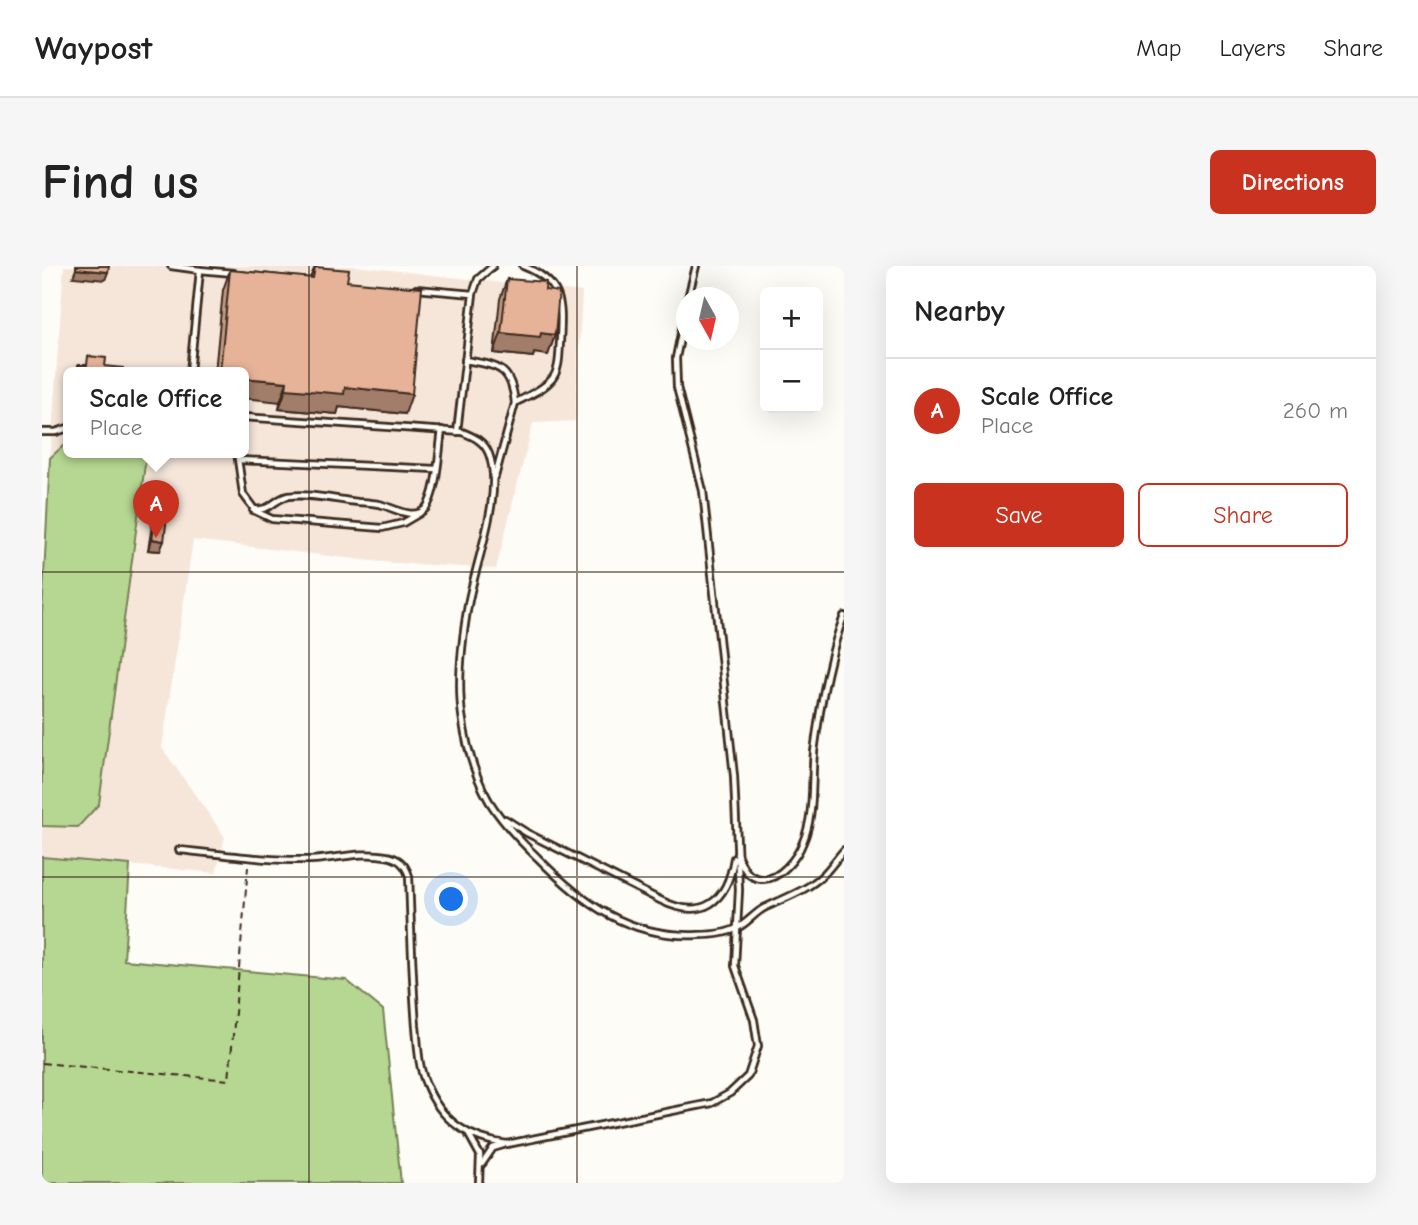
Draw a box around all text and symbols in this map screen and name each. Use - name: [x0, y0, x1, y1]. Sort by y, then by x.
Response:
- text: Waypost: [35, 29, 152, 67]
- text: Map: [1136, 34, 1182, 62]
- text: Layers: [1220, 34, 1285, 62]
- text: Share: [1323, 34, 1383, 62]
- button: Directions: [1210, 150, 1376, 214]
- text: Find us: [42, 154, 198, 210]
- north arrow: [676, 287, 739, 350]
- map controls: [760, 287, 823, 413]
- button: +: [760, 287, 823, 350]
- text: Nearby: [914, 294, 1005, 329]
- button: −: [760, 350, 823, 413]
- popup: [63, 367, 249, 458]
- text: Scale Office: [981, 382, 1113, 412]
- text: Scale Office: [90, 384, 222, 414]
- text: A: [931, 397, 943, 424]
- text: 260 m: [1283, 397, 1348, 424]
- text: Place: [981, 412, 1033, 439]
- text: Place: [90, 414, 142, 441]
- pin: A: [133, 480, 179, 538]
- button: Save: [914, 483, 1124, 547]
- button: Share: [1138, 483, 1348, 547]
- your location: [434, 882, 468, 916]

